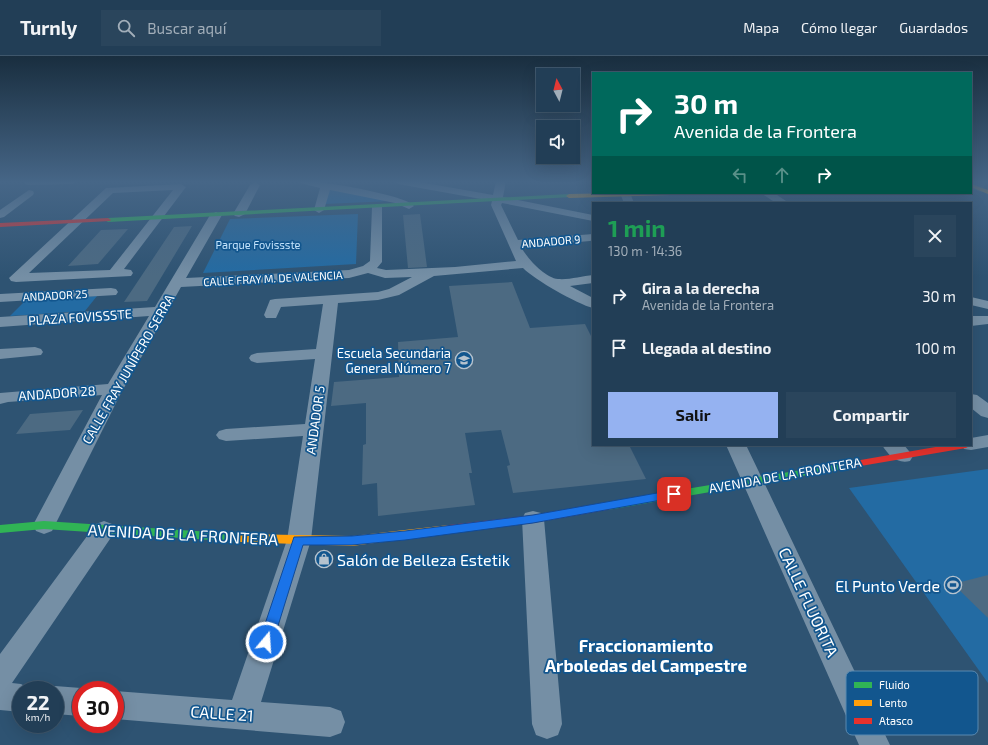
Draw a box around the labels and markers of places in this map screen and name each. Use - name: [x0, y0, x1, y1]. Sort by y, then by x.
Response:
- place label: Escuela Secundaria General Número 7: [337, 345, 451, 376]
- school or university icon: Escuela Secundaria General Número 7: [454, 350, 474, 370]
- pin: [657, 477, 691, 511]
- shop icon: Salón de Belleza Estetik: [314, 549, 334, 569]
- place label: Salón de Belleza Estetik: [337, 550, 510, 569]
- sports icon: El Punto Verde: [943, 575, 963, 595]
- place label: El Punto Verde: [835, 576, 940, 595]

